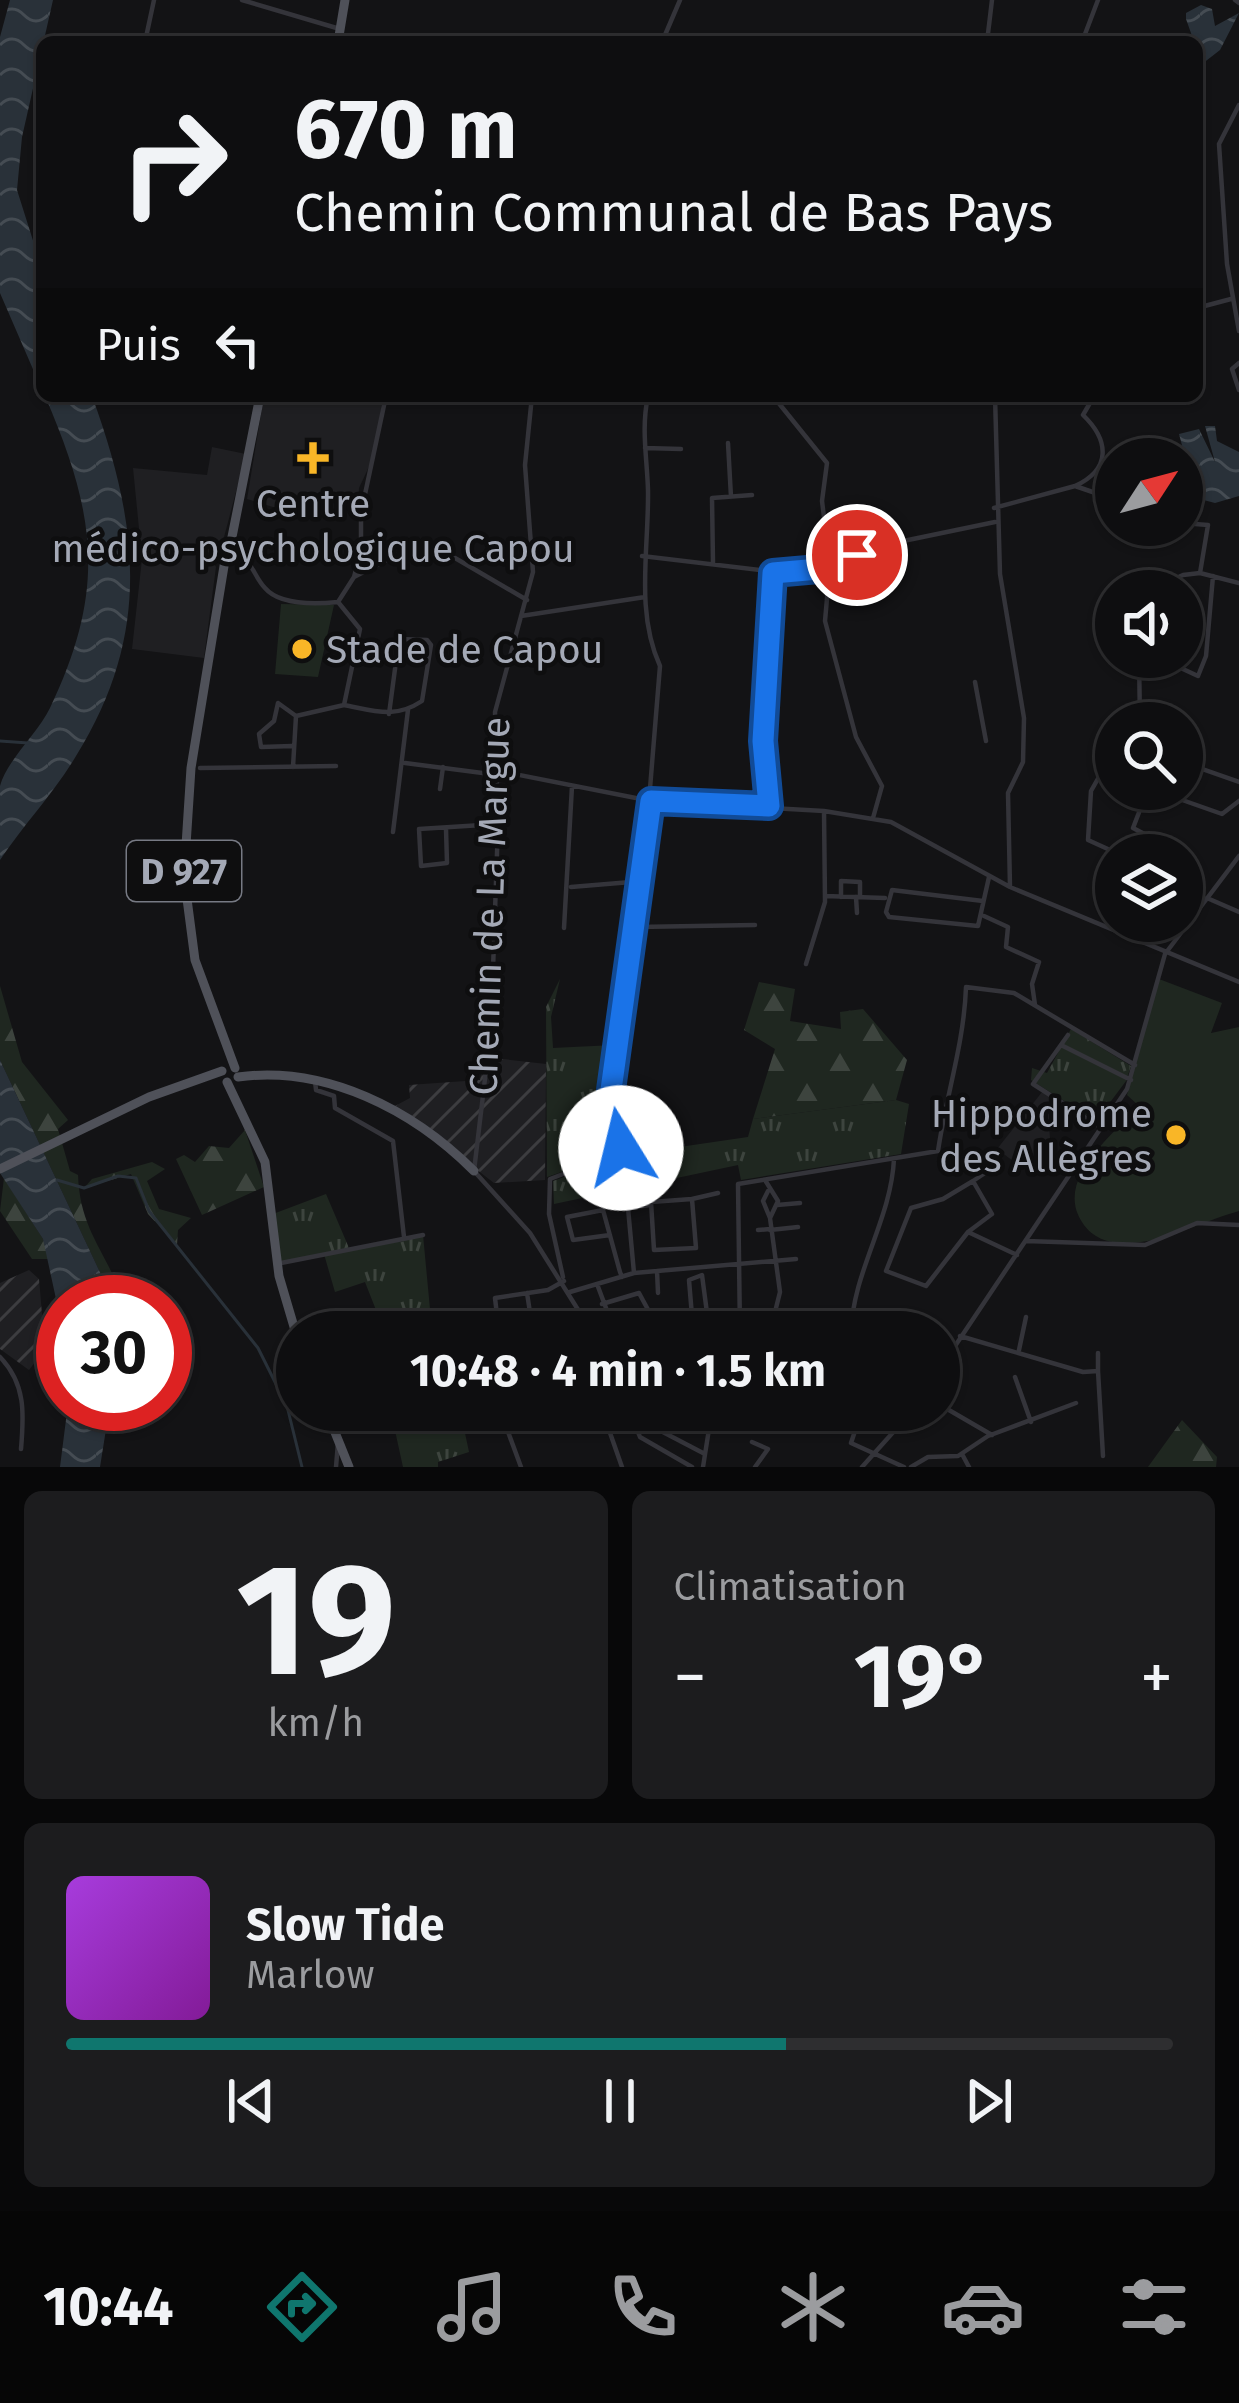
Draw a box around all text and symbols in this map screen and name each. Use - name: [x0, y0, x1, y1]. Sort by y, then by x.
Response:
- text: 670 m: [294, 79, 518, 180]
- icon: right: [96, 84, 252, 240]
- text: Chemin Communal de Bas Pays: [294, 181, 1053, 245]
- icon: left: [205, 312, 271, 378]
- text: Puis: [96, 318, 181, 372]
- north arrow: [1095, 438, 1203, 546]
- map controls: [1095, 438, 1203, 942]
- marker: Centre médico-psychologique Capou: [297, 442, 329, 474]
- place label: Centre médico-psychologique Capou: [51, 481, 575, 572]
- pin: [806, 504, 908, 606]
- icon: arrive: [824, 522, 890, 588]
- button: sound: [1095, 570, 1203, 678]
- place label: Stade de Capou: [326, 627, 603, 673]
- marker: Stade de Capou: [289, 636, 315, 662]
- button: search: [1095, 702, 1203, 810]
- street label: Chemin de La Margue: [460, 716, 520, 1096]
- button: layers: [1095, 834, 1203, 942]
- road number: D 927: [127, 841, 241, 901]
- position arrow: [558, 1085, 684, 1211]
- place label: Hippodrome des Allègres: [931, 1091, 1152, 1182]
- marker: Hippodrome des Allègres: [1163, 1122, 1189, 1148]
- speed limit sign: 30: [36, 1275, 192, 1431]
- text: 10:48 · 4 min · 1.5 km: [410, 1344, 826, 1398]
- text: 19: [236, 1528, 396, 1715]
- text: Climatisation: [674, 1564, 907, 1610]
- text: 19°: [854, 1623, 993, 1731]
- text: −: [674, 1638, 707, 1717]
- text: +: [1140, 1638, 1173, 1717]
- text: km/h: [267, 1700, 364, 1746]
- text: Slow Tide: [246, 1898, 444, 1952]
- text: Marlow: [246, 1952, 375, 1998]
- icon: previous: [218, 2068, 284, 2134]
- icon: pause: [587, 2068, 653, 2134]
- icon: next: [956, 2068, 1022, 2134]
- icon: directions: [260, 2265, 344, 2349]
- icon: music: [430, 2265, 514, 2349]
- icon: phone: [601, 2265, 685, 2349]
- icon: climate: [771, 2265, 855, 2349]
- icon: car: [941, 2265, 1025, 2349]
- icon: filters: [1112, 2265, 1196, 2349]
- text: 10:44: [43, 2275, 174, 2339]

